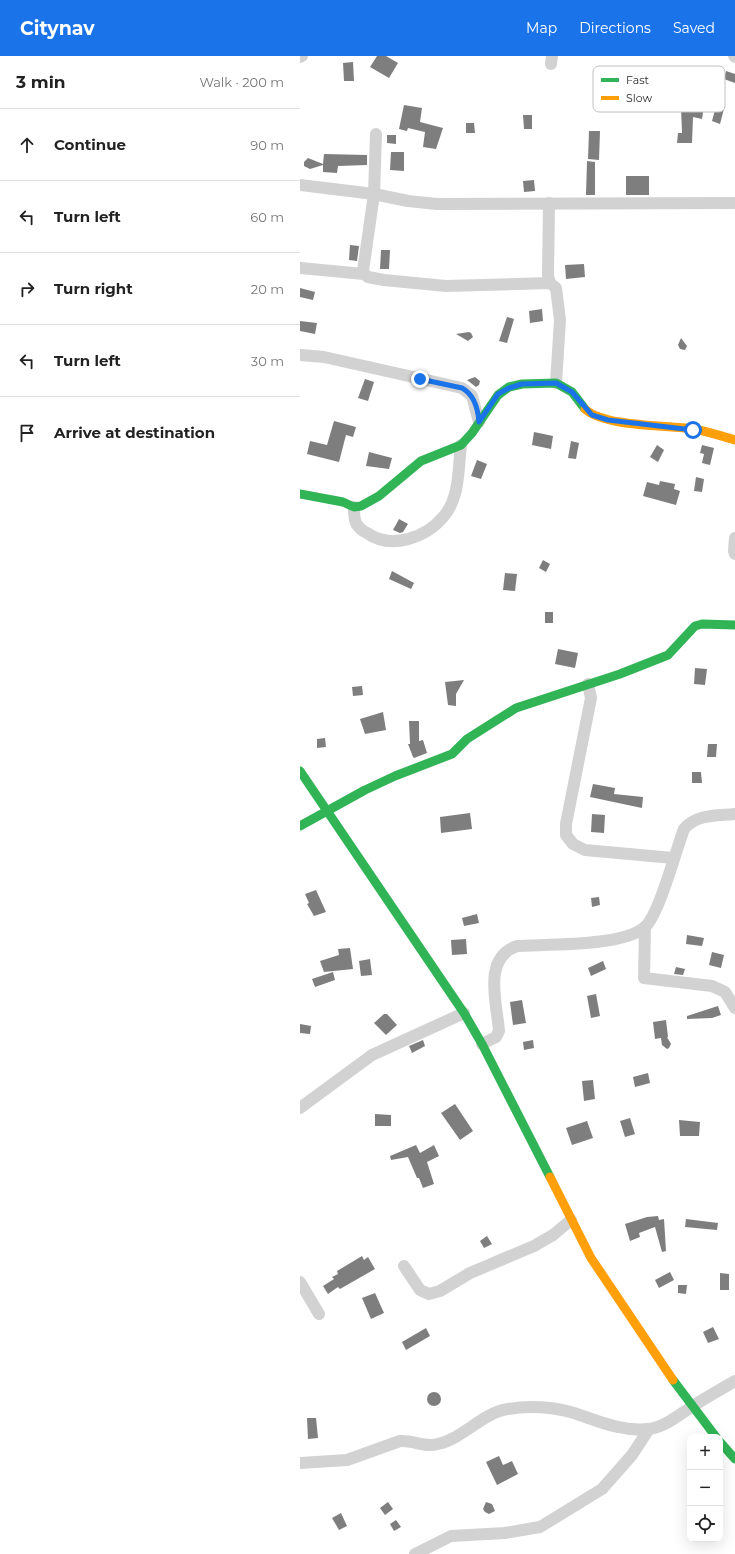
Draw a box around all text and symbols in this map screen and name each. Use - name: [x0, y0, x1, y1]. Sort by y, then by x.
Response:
- text: Citynav: [20, 17, 95, 40]
- text: Map: [526, 19, 557, 37]
- text: Directions: [579, 19, 651, 37]
- text: Saved: [673, 19, 715, 37]
- legend: [593, 66, 725, 112]
- text: 3 min: [16, 72, 66, 92]
- text: Fast: [626, 73, 650, 87]
- text: Walk · 200 m: [199, 74, 284, 90]
- text: Slow: [626, 91, 652, 105]
- icon: ahead: [16, 134, 38, 156]
- text: Continue: [54, 135, 126, 154]
- text: 90 m: [250, 137, 284, 153]
- icon: left: [16, 206, 38, 228]
- text: Turn left: [54, 207, 121, 226]
- text: 60 m: [250, 209, 284, 225]
- icon: right: [16, 278, 38, 300]
- text: Turn right: [54, 279, 133, 298]
- text: 20 m: [251, 281, 284, 297]
- icon: left: [16, 350, 38, 372]
- text: Turn left: [54, 351, 121, 370]
- text: 30 m: [251, 353, 284, 369]
- route end: [411, 370, 429, 388]
- route start: [684, 421, 702, 439]
- icon: arrive: [16, 422, 38, 444]
- text: Arrive at destination: [54, 423, 215, 442]
- map controls: [687, 1434, 723, 1542]
- button: +: [687, 1434, 723, 1470]
- button: −: [687, 1470, 723, 1506]
- button: locate: [687, 1506, 723, 1542]

